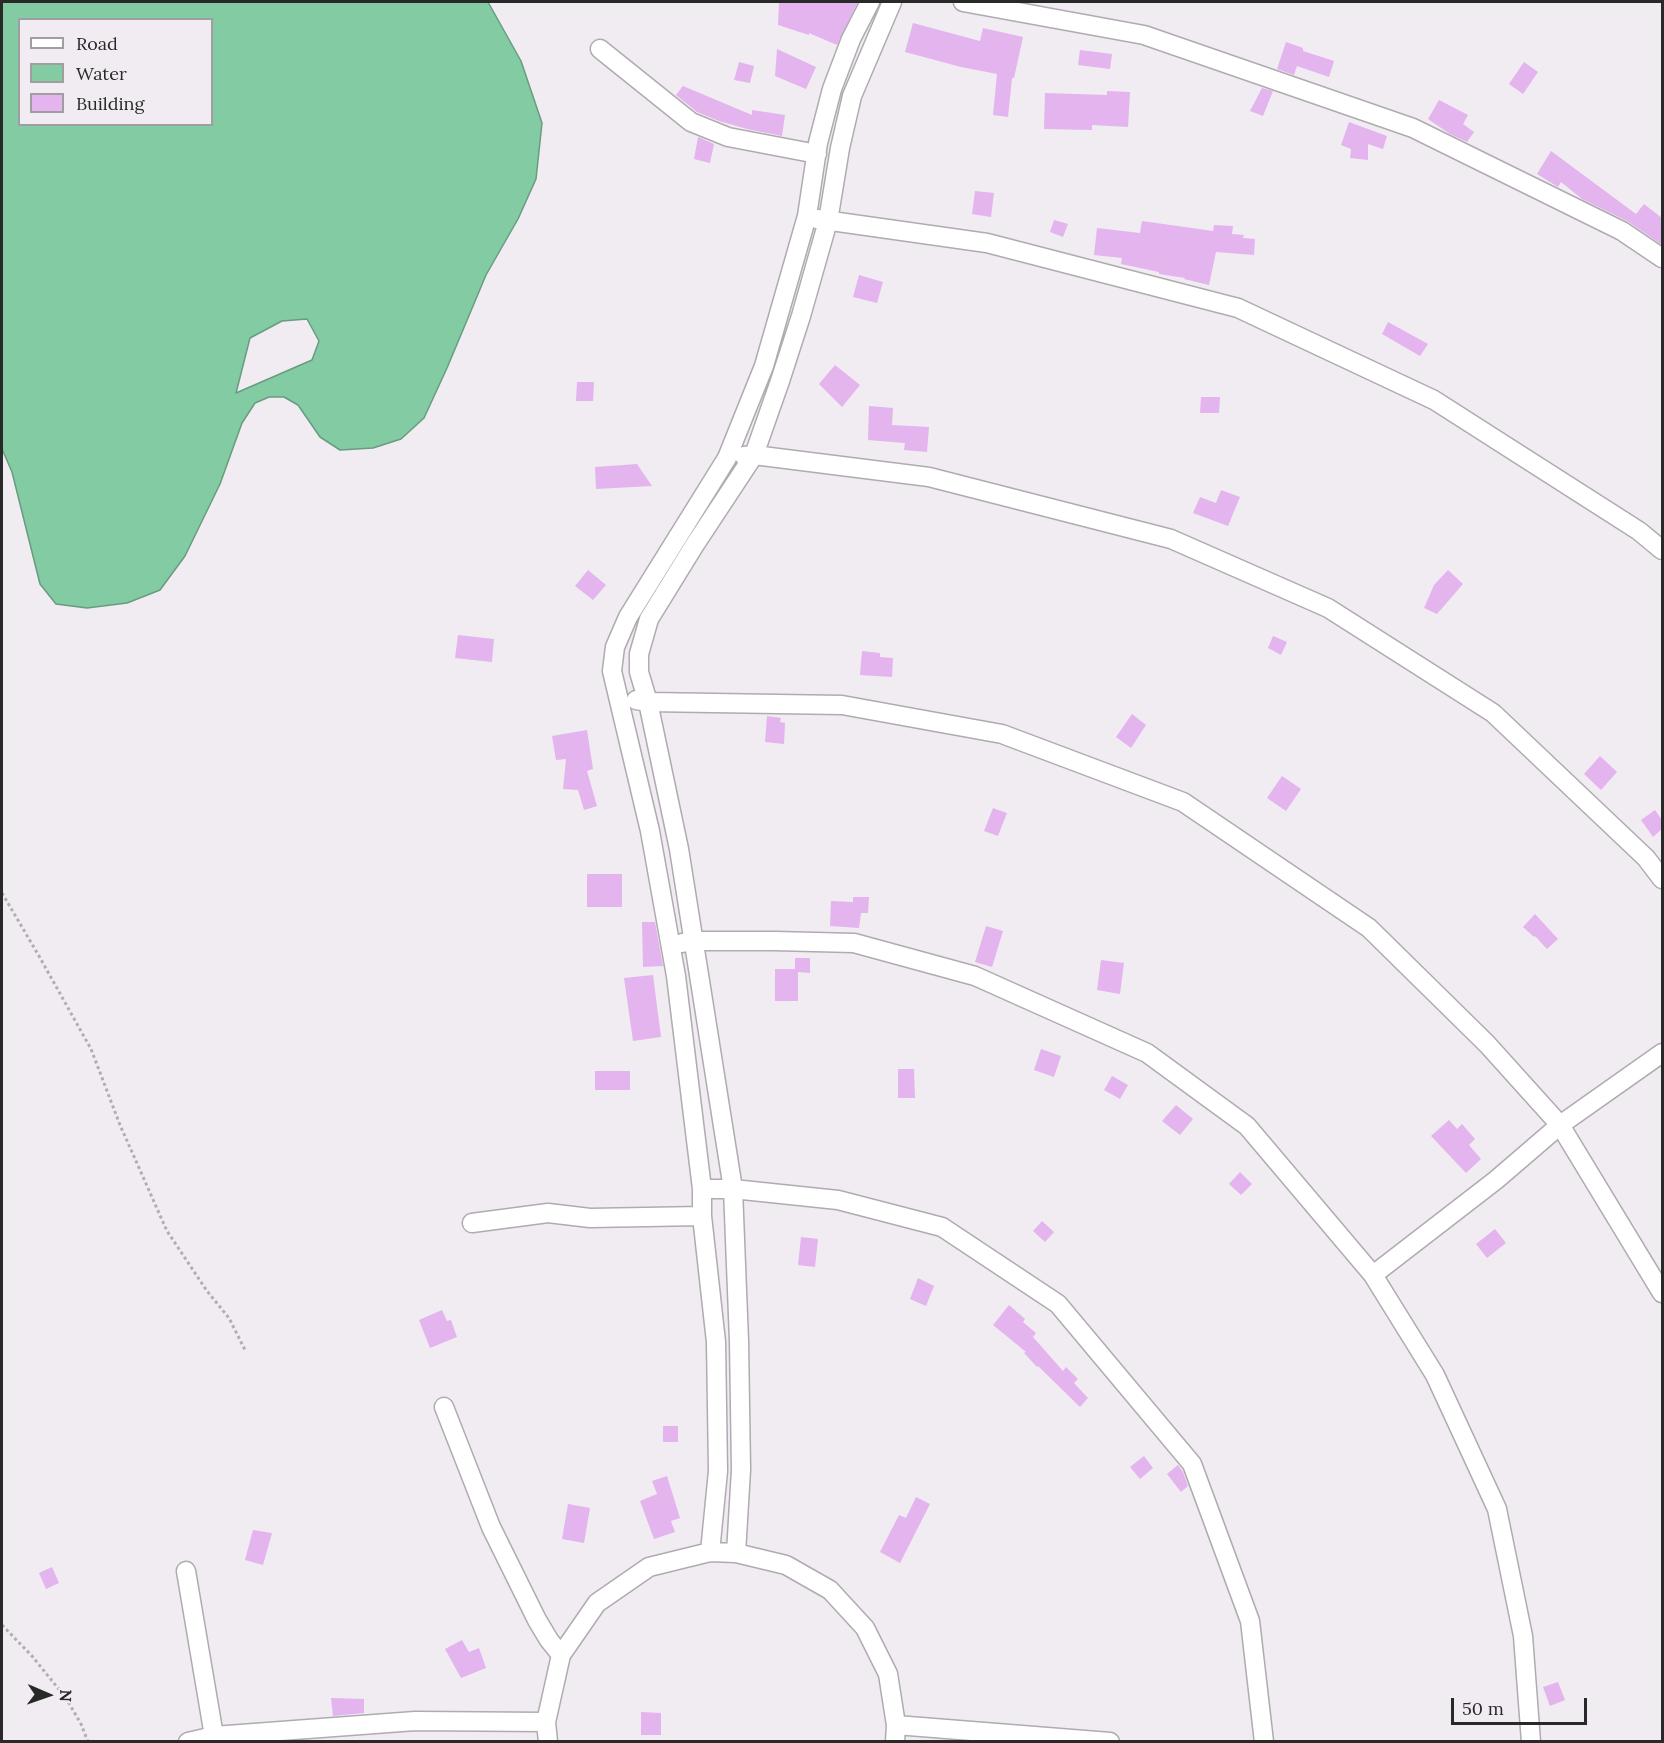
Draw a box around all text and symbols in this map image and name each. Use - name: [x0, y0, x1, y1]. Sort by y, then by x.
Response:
- legend: [18, 18, 213, 126]
- text: Road: [76, 32, 118, 55]
- text: Water: [76, 62, 127, 85]
- text: Building: [76, 92, 144, 115]
- north arrow: [18, 1665, 78, 1725]
- scale bar: [1454, 1686, 1590, 1724]
- text: N: [56, 1689, 76, 1702]
- text: 50 m: [1462, 1697, 1504, 1720]

